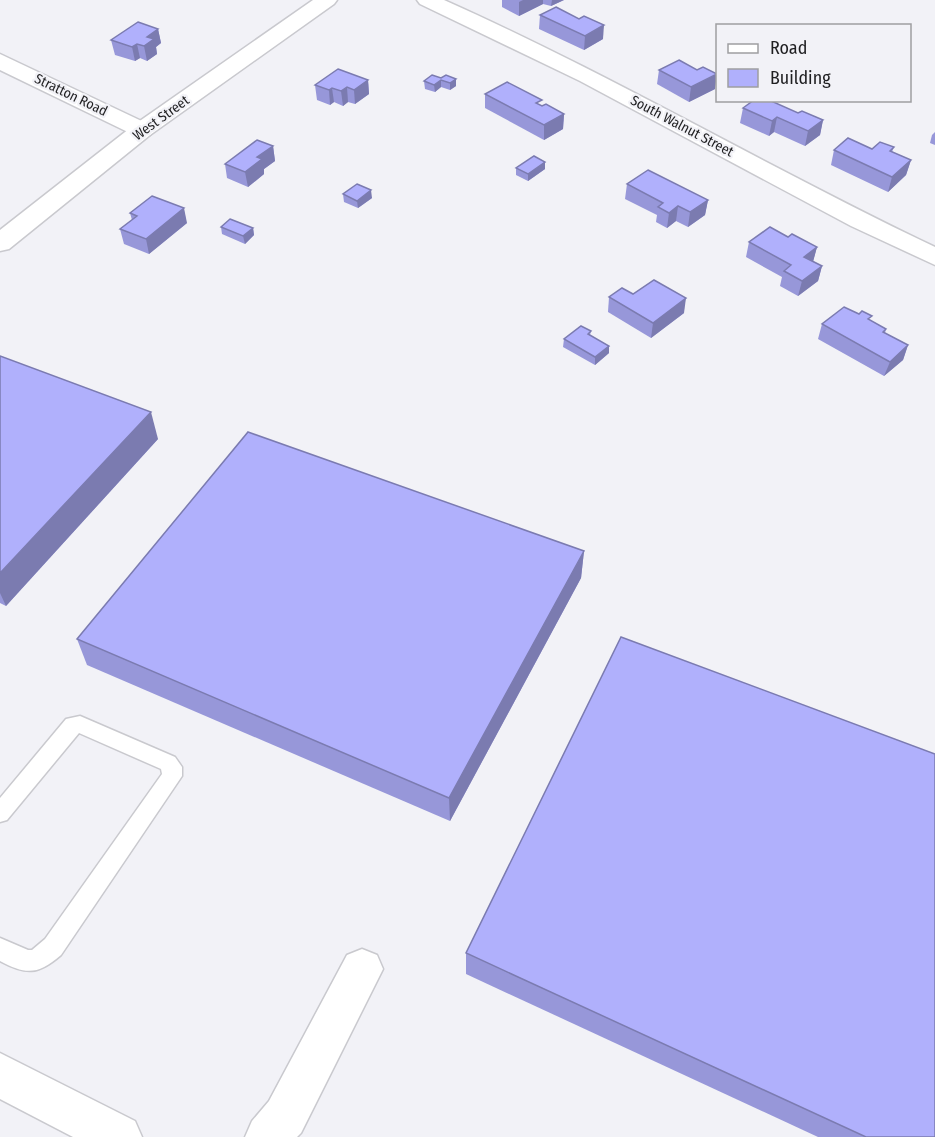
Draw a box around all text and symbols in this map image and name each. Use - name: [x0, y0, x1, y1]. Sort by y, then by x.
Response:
- legend: [716, 24, 911, 102]
- text: Road: [770, 37, 807, 59]
- text: Building: [770, 67, 831, 89]
- street label: Stratton Road: [32, 70, 110, 120]
- street label: West Street: [129, 92, 193, 144]
- street label: South Walnut Street: [628, 92, 737, 161]

